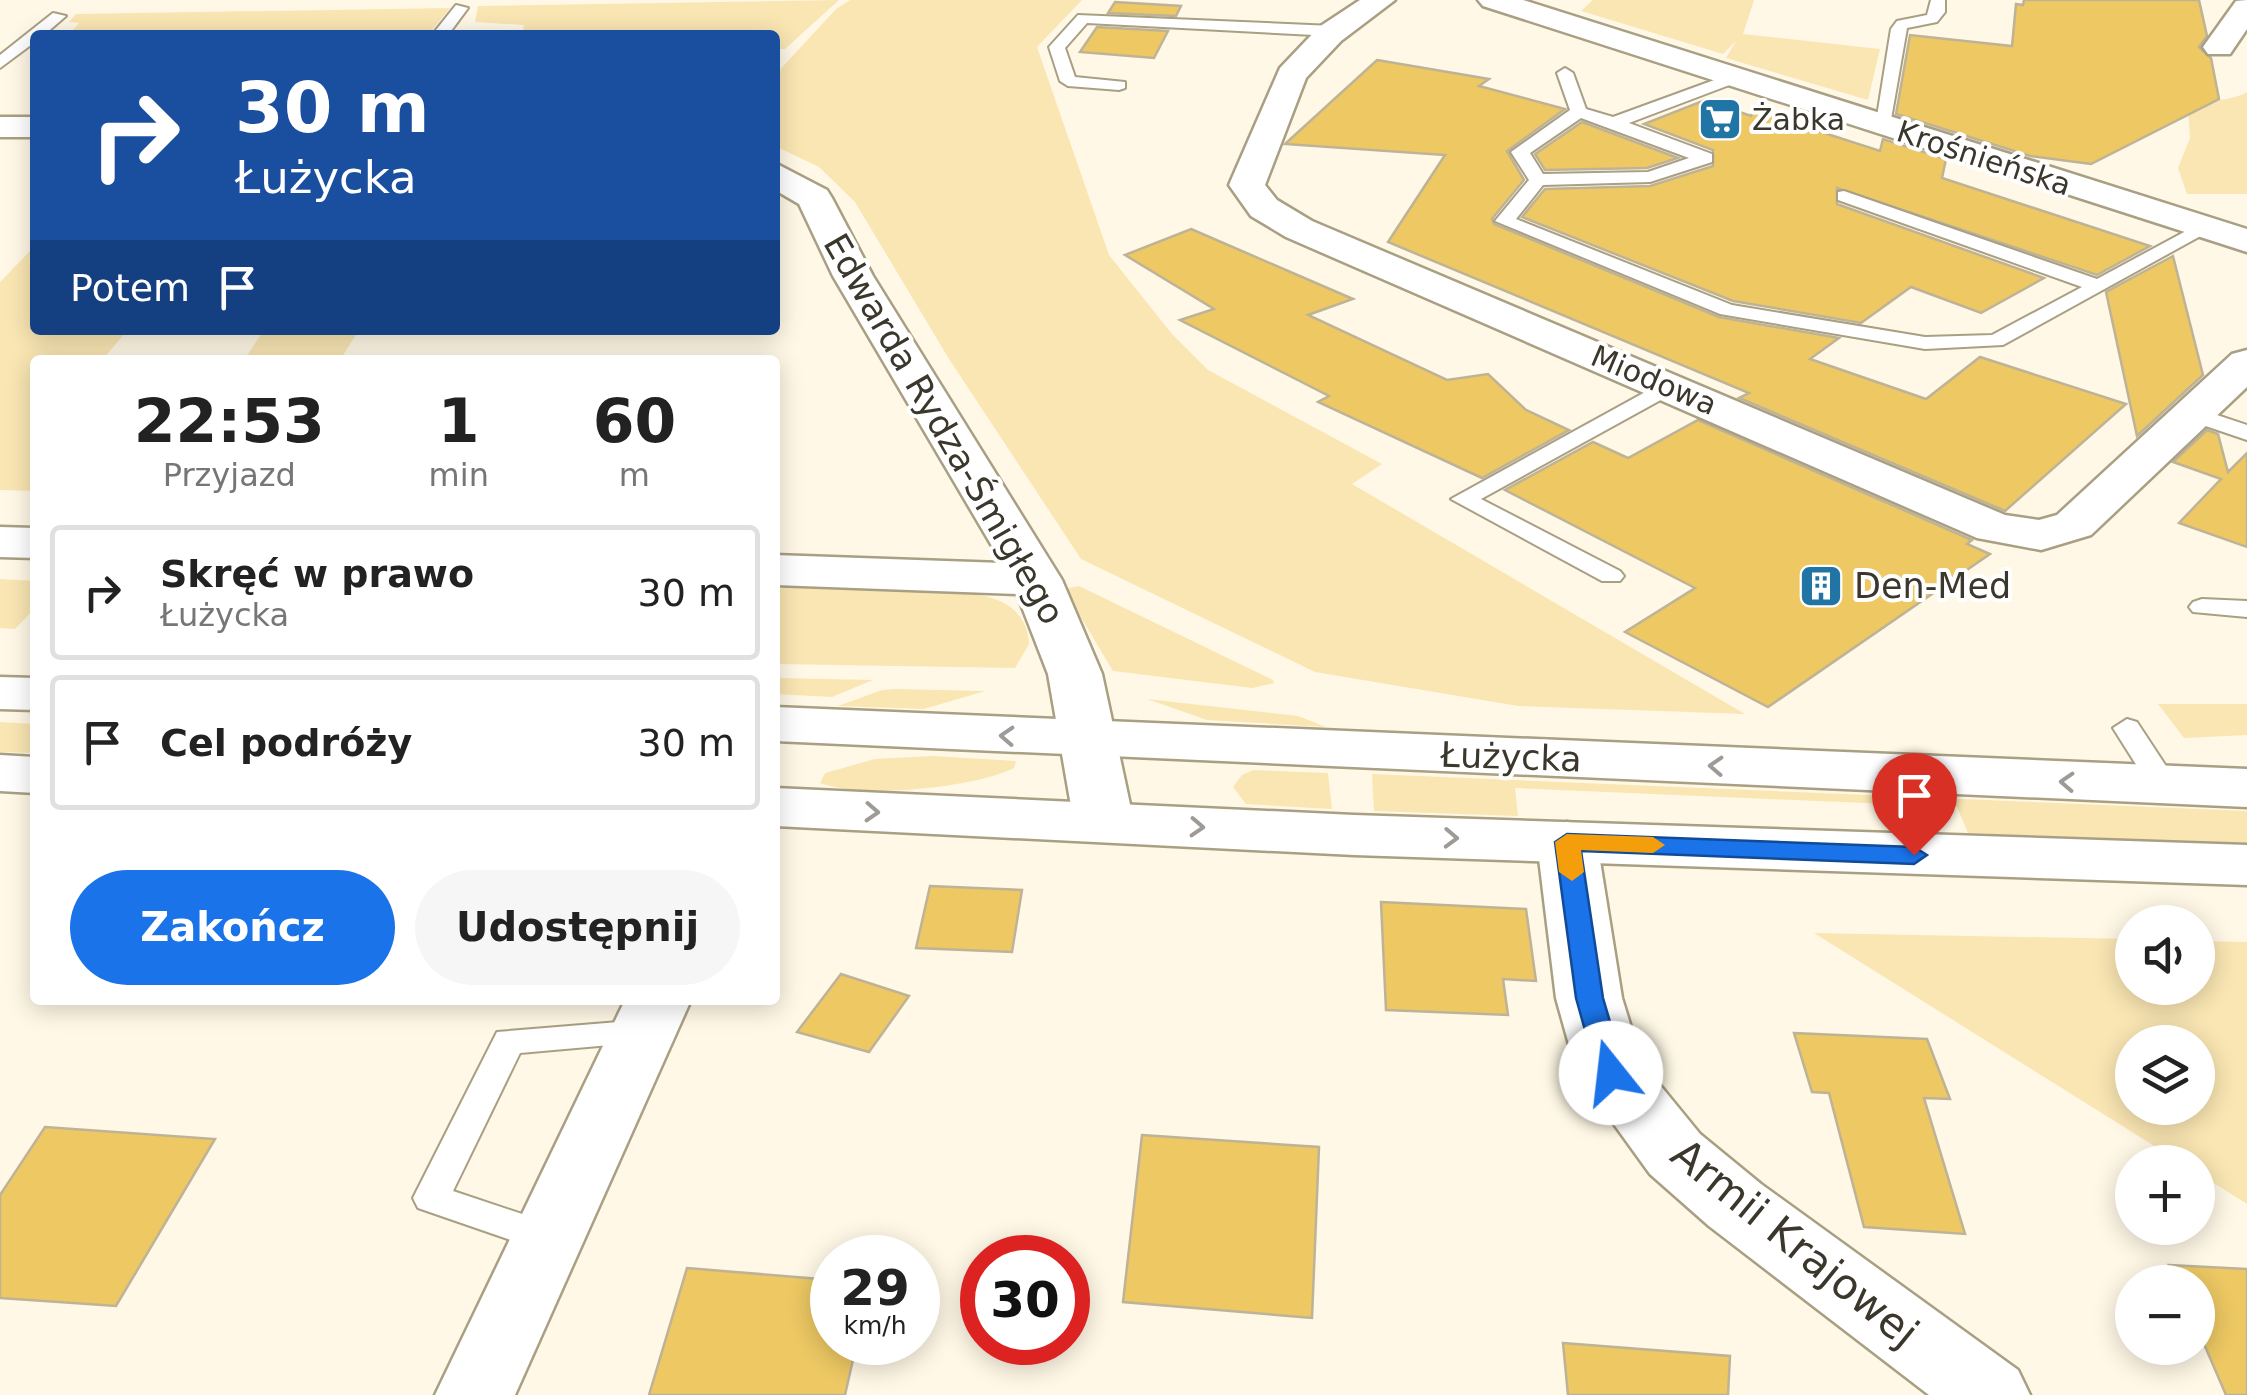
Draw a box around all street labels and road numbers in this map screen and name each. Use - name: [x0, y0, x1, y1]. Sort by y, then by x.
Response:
- street label: Krośnieńska: [1893, 113, 2075, 203]
- street label: Edwarda Rydza-Śmigłego: [816, 226, 1073, 631]
- street label: Miodowa: [1586, 338, 1722, 422]
- street label: Łużycka: [1439, 735, 1582, 779]
- street label: Armii Krajowej: [1662, 1129, 1928, 1357]

